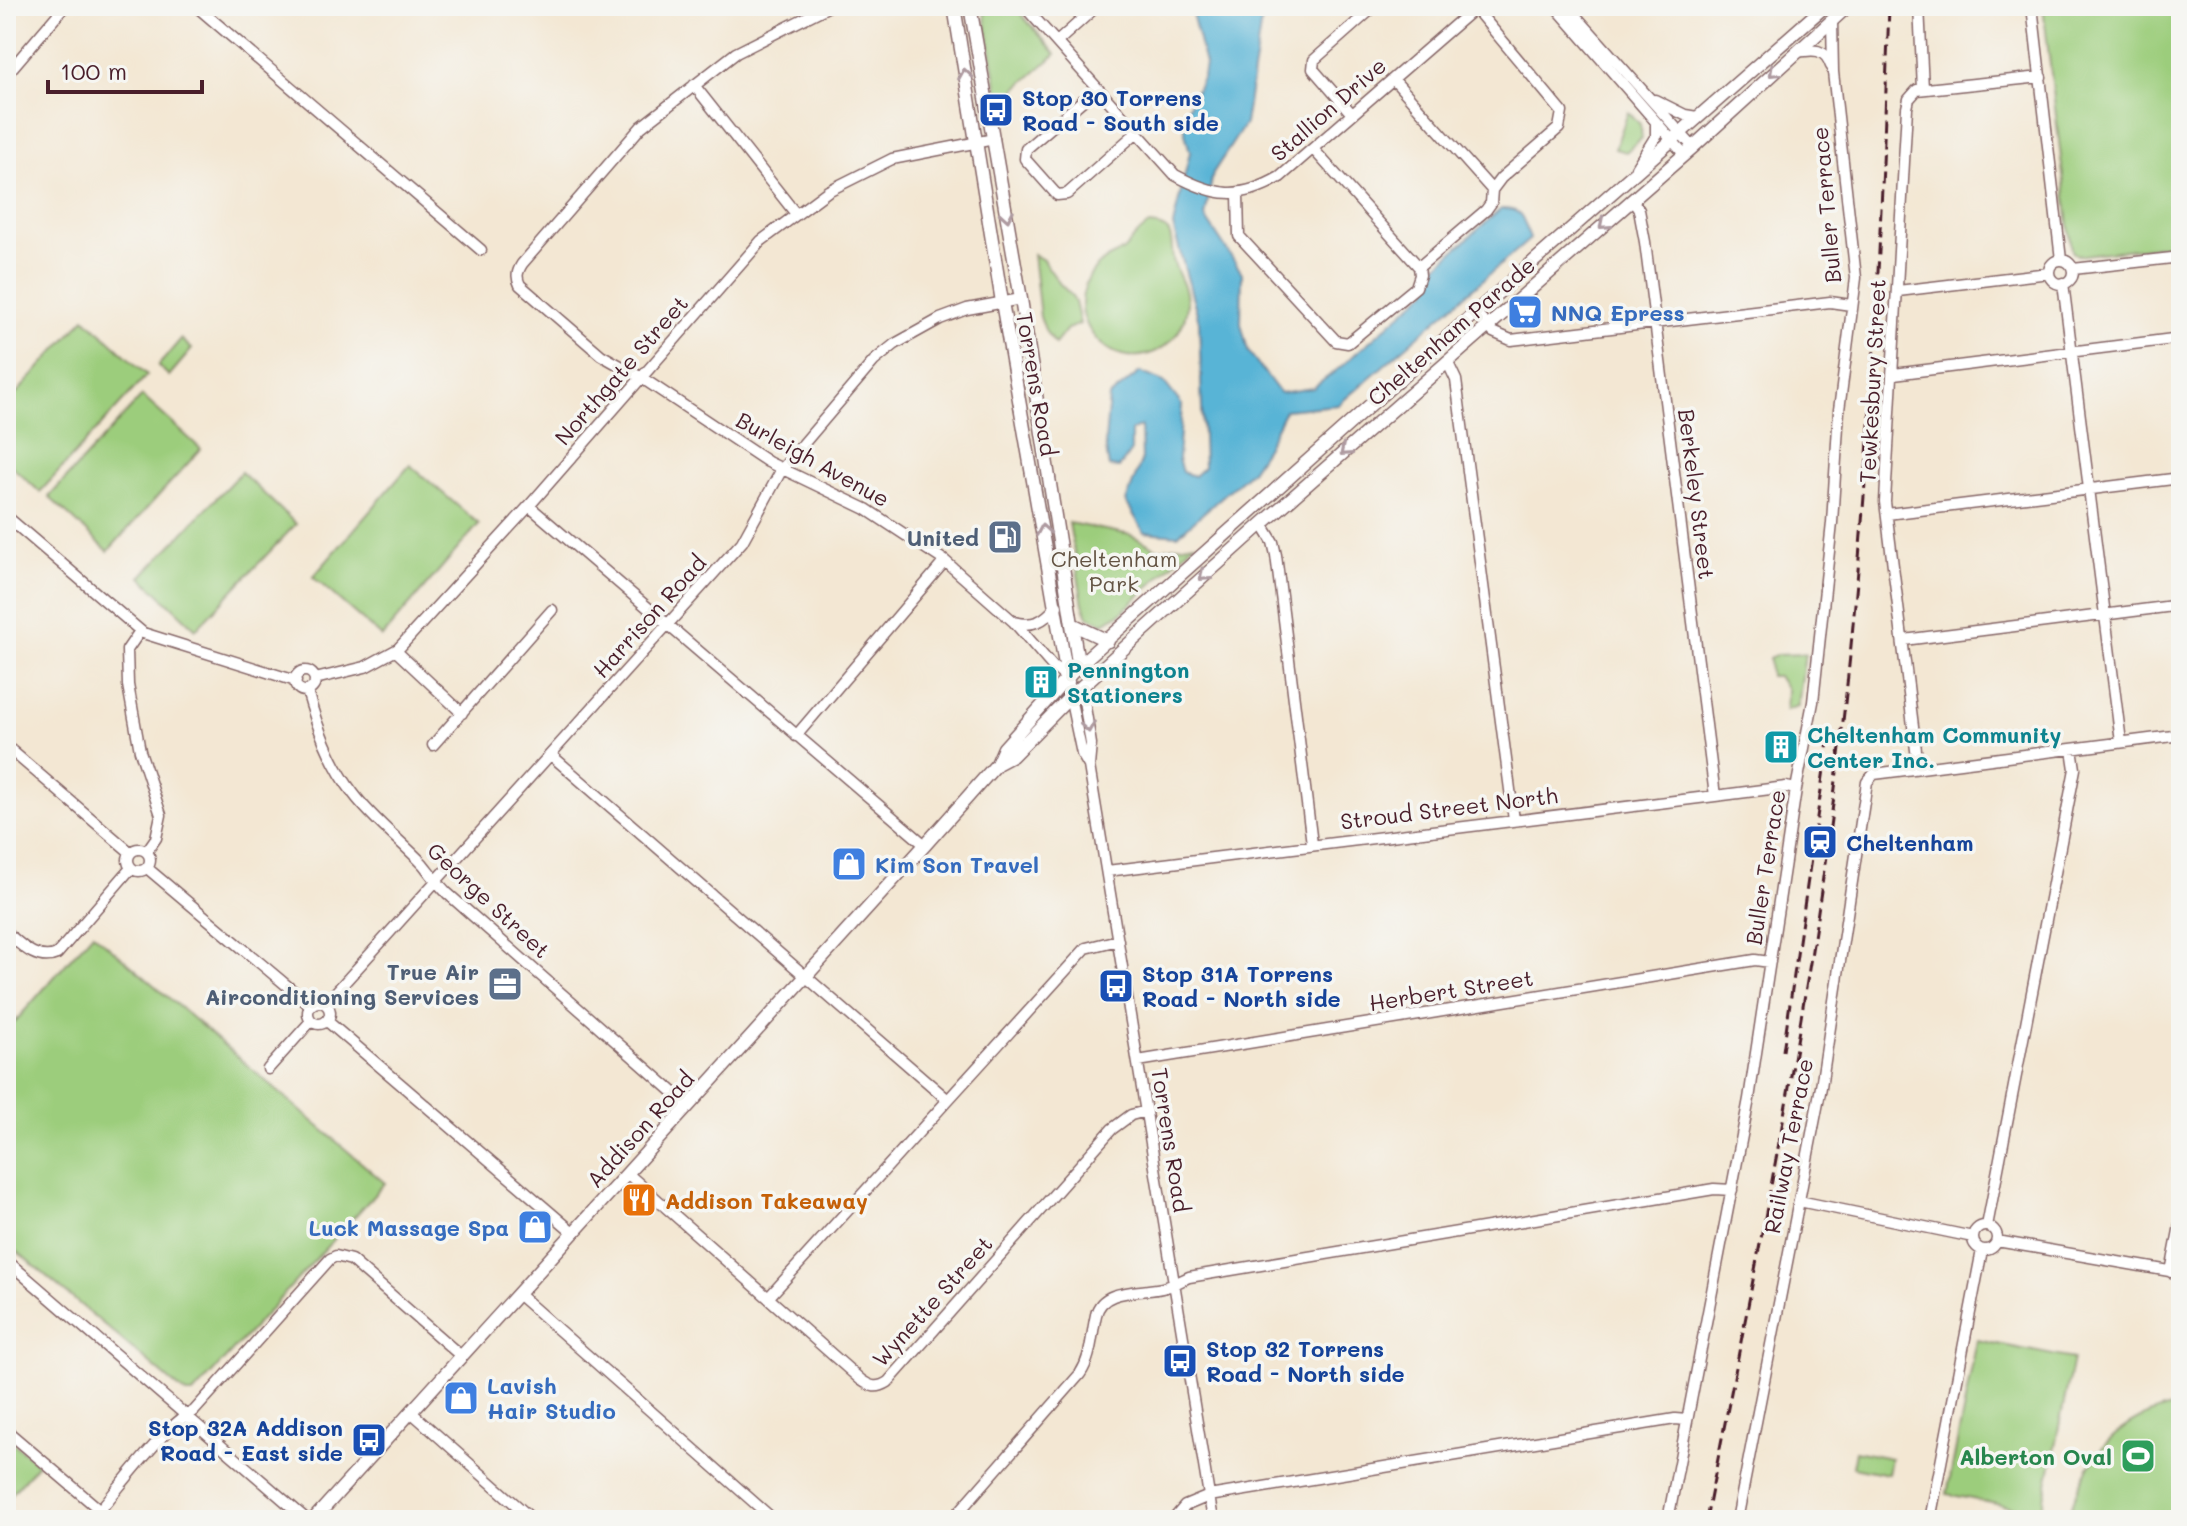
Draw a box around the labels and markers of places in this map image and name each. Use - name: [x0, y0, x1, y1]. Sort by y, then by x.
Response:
- place label: Stop 30 Torrens Road - South side: [1022, 83, 1219, 137]
- bus stop icon: Stop 30 Torrens Road - South side: [977, 91, 1015, 129]
- supermarket icon: NNQ Epress: [1506, 293, 1544, 331]
- place label: NNQ Epress: [1551, 298, 1685, 327]
- fuel station icon: United: [986, 518, 1024, 556]
- place label: United: [907, 523, 979, 552]
- place label: Pennington Stationers: [1067, 655, 1189, 709]
- building icon: Pennington Stationers: [1022, 663, 1060, 701]
- place label: Cheltenham Community Center Inc.: [1807, 720, 2061, 774]
- building icon: Cheltenham Community Center Inc.: [1762, 728, 1800, 766]
- station icon: Cheltenham: [1801, 823, 1839, 861]
- place label: Cheltenham: [1846, 828, 1973, 857]
- shop icon: Kim Son Travel: [830, 845, 868, 883]
- place label: Kim Son Travel: [875, 850, 1039, 879]
- place label: True Air Airconditioning Services: [205, 957, 479, 1011]
- place label: Stop 31A Torrens Road - North side: [1142, 959, 1341, 1013]
- office icon: True Air Airconditioning Services: [486, 965, 524, 1003]
- bus stop icon: Stop 31A Torrens Road - North side: [1097, 967, 1135, 1005]
- restaurant icon: Addison Takeaway: [620, 1181, 658, 1219]
- place label: Addison Takeaway: [665, 1186, 868, 1215]
- shop icon: Luck Massage Spa: [516, 1208, 554, 1246]
- place label: Luck Massage Spa: [308, 1213, 509, 1242]
- place label: Stop 32 Torrens Road - North side: [1206, 1334, 1405, 1388]
- bus stop icon: Stop 32 Torrens Road - North side: [1161, 1342, 1199, 1380]
- place label: Lavish Hair Studio: [487, 1371, 616, 1425]
- shop icon: Lavish Hair Studio: [442, 1379, 480, 1417]
- place label: Stop 32A Addison Road - East side: [148, 1413, 343, 1467]
- bus stop icon: Stop 32A Addison Road - East side: [350, 1421, 388, 1459]
- sports icon: Alberton Oval: [2119, 1437, 2157, 1475]
- place label: Alberton Oval: [1959, 1442, 2112, 1471]

